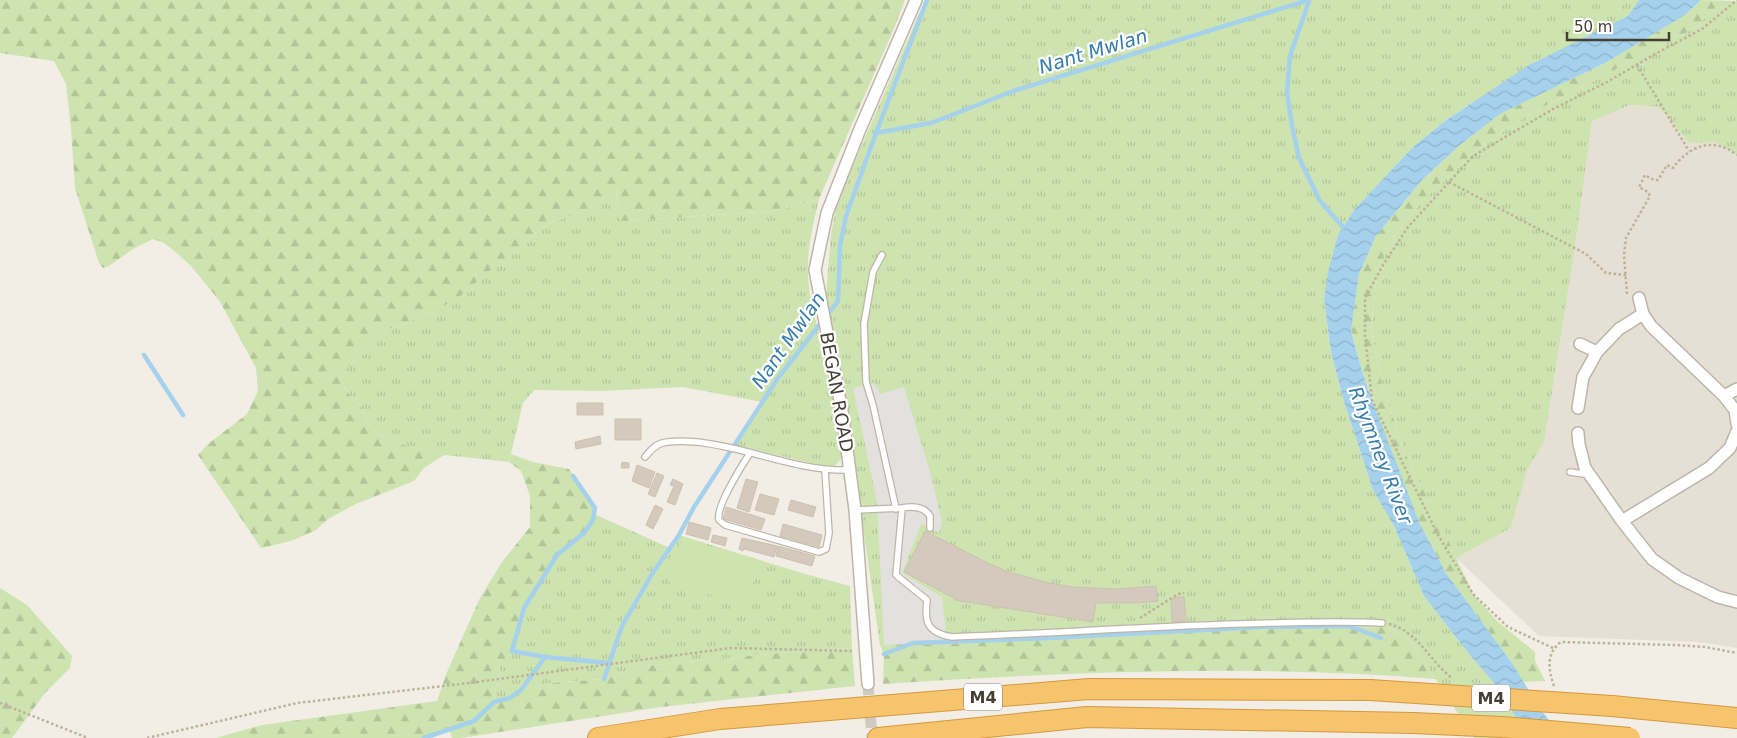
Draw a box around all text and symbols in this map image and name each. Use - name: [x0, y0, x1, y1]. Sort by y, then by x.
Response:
- scale bar: [1567, 10, 1670, 42]
- text: 50 m: [1574, 18, 1612, 36]
- water label: Nant Mwlan: [1036, 24, 1150, 78]
- water label: Nant Mwlan: [747, 288, 829, 392]
- street label: BEGAN ROAD: [816, 330, 858, 454]
- water label: Rhymney River: [1345, 383, 1418, 528]
- road number: M4: [964, 684, 1002, 710]
- road number: M4: [1472, 684, 1510, 711]

